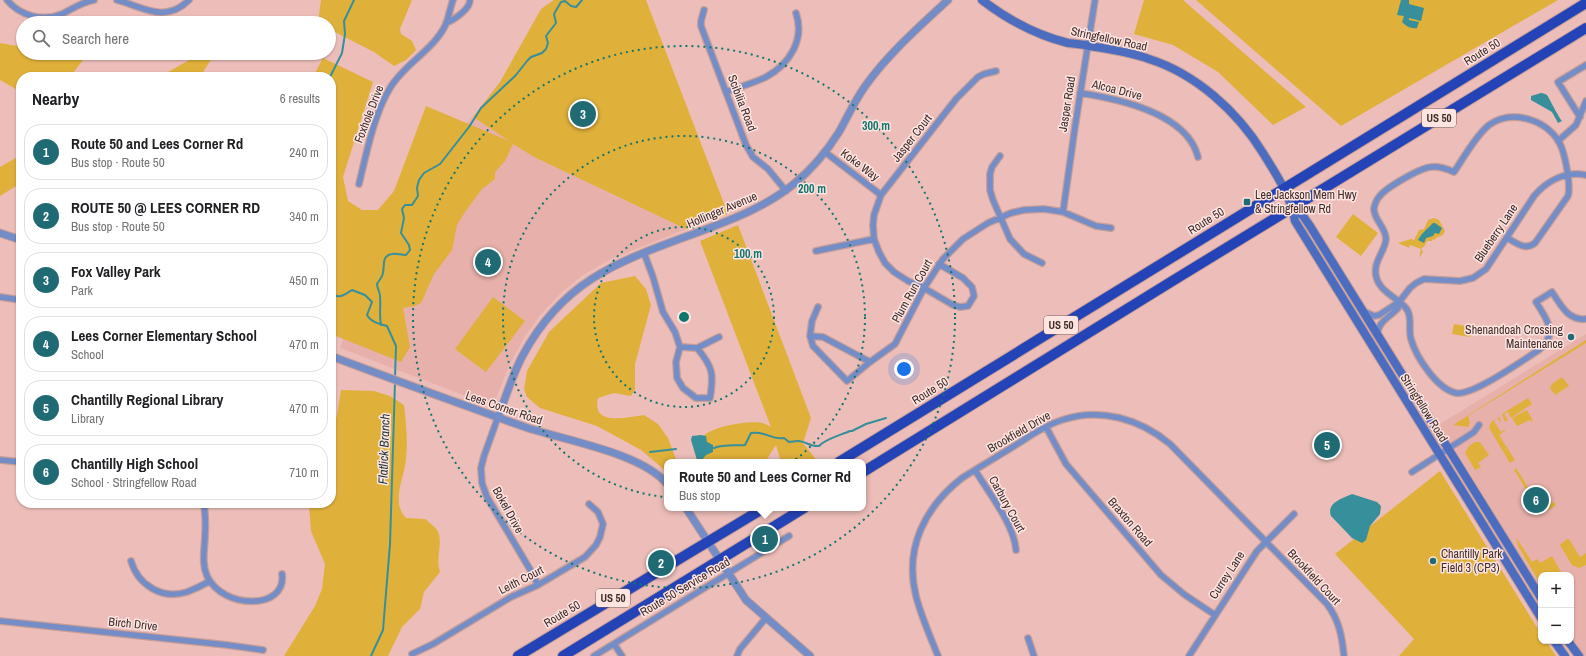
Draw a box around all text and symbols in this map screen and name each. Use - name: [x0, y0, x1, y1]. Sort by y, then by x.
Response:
- search box: [16, 16, 336, 60]
- street label: Stringfellow Road: [1069, 23, 1149, 55]
- icon: search: [30, 27, 52, 49]
- text: Search here: [62, 28, 129, 49]
- street label: Route 50: [1461, 35, 1503, 69]
- street label: Scibilia Road: [724, 73, 760, 133]
- street label: Jasper Road: [1055, 75, 1079, 133]
- street label: Alcoa Drive: [1089, 76, 1144, 104]
- street label: Foxhole Drive: [351, 83, 387, 145]
- text: Nearby: [32, 87, 79, 110]
- text: 6 results: [280, 90, 320, 107]
- pin: 3: [570, 99, 596, 129]
- road number: US 50: [1422, 109, 1456, 127]
- street label: Jasper Court: [888, 111, 936, 165]
- text: 300 m: [862, 118, 890, 134]
- text: Route 50 and Lees Corner Rd: [71, 133, 243, 154]
- text: 1: [43, 144, 49, 161]
- text: 240 m: [289, 144, 319, 161]
- street label: Koke Way: [837, 145, 883, 185]
- text: Bus stop · Route 50: [71, 154, 165, 171]
- text: 200 m: [798, 181, 826, 197]
- place label: Lee Jackson Mem Hwy & Stringfellow Rd: [1255, 187, 1357, 217]
- street label: Hollinger Avenue: [684, 188, 760, 232]
- text: ROUTE 50 @ LEES CORNER RD: [71, 197, 260, 218]
- marker: Lee Jackson Mem Hwy & Stringfellow Rd: [1242, 197, 1252, 207]
- street label: Blueberry Lane: [1471, 201, 1521, 265]
- street label: Route 50: [1185, 204, 1227, 238]
- text: 2: [43, 208, 49, 225]
- text: 340 m: [289, 208, 319, 225]
- text: Bus stop · Route 50: [71, 218, 165, 235]
- text: 100 m: [734, 246, 762, 262]
- pin: 4: [475, 247, 501, 277]
- street label: Plum Run Court: [888, 256, 936, 325]
- text: Fox Valley Park: [71, 261, 161, 282]
- text: 3: [43, 272, 49, 289]
- text: 450 m: [289, 272, 319, 289]
- text: Park: [71, 282, 93, 299]
- centre of rings: [677, 310, 691, 324]
- road number: US 50: [1044, 316, 1078, 334]
- place label: Shenandoah Crossing Maintenance: [1465, 322, 1564, 352]
- text: Lees Corner Elementary School: [71, 325, 257, 346]
- marker: Shenandoah Crossing Maintenance: [1566, 332, 1576, 342]
- text: 4: [43, 336, 49, 353]
- text: 470 m: [289, 336, 319, 353]
- text: School: [71, 346, 104, 363]
- your location: [894, 359, 914, 379]
- street label: Stringfellow Road: [1397, 371, 1451, 445]
- street label: Route 50: [909, 374, 951, 408]
- street label: Lees Corner Road: [463, 387, 545, 429]
- text: Chantilly Regional Library: [71, 389, 223, 410]
- text: 5: [43, 400, 49, 417]
- text: 470 m: [289, 400, 319, 417]
- street label: Brookfield Drive: [984, 407, 1054, 457]
- text: Library: [71, 410, 104, 427]
- water label: Flatlick Branch: [374, 413, 394, 485]
- pin: 5: [1314, 430, 1340, 460]
- text: Chantilly High School: [71, 453, 198, 474]
- popup: [664, 459, 866, 511]
- text: 6: [43, 464, 49, 481]
- text: 710 m: [289, 464, 319, 481]
- text: Route 50 and Lees Corner Rd: [679, 466, 851, 487]
- street label: Carbury Court: [985, 473, 1029, 535]
- text: School · Stringfellow Road: [71, 474, 197, 491]
- street label: Bokel Drive: [489, 484, 527, 536]
- pin: 6: [1523, 485, 1549, 515]
- text: Bus stop: [679, 487, 720, 504]
- street label: Braxton Road: [1104, 494, 1156, 550]
- pin: 1: [752, 524, 778, 554]
- street label: Brookfield Court: [1284, 546, 1344, 609]
- place label: Chantilly Park Field 3 (CP3): [1441, 546, 1502, 576]
- pin: 2: [648, 548, 674, 578]
- street label: Currey Lane: [1206, 548, 1248, 602]
- street label: Route 50 Service Road: [637, 554, 733, 620]
- marker: Chantilly Park Field 3 (CP3): [1428, 556, 1438, 566]
- street label: Leith Court: [496, 562, 547, 598]
- map controls: [1538, 572, 1574, 644]
- button: +: [1538, 572, 1574, 608]
- road number: US 50: [596, 589, 630, 607]
- street label: Route 50: [541, 597, 583, 631]
- button: −: [1538, 608, 1574, 644]
- street label: Birch Drive: [108, 613, 158, 635]

